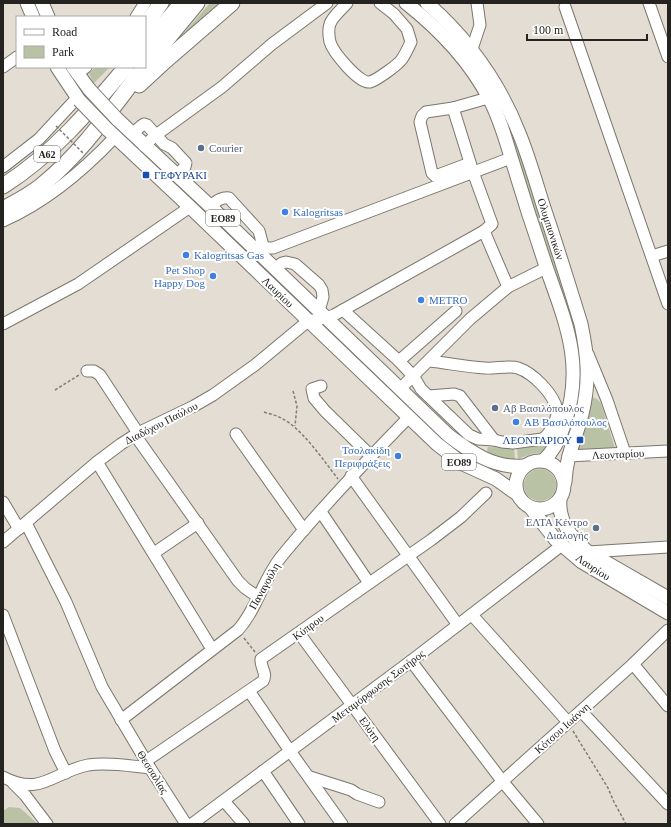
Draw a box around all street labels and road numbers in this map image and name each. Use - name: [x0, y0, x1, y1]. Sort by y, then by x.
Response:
- road number: Α62: [34, 146, 60, 162]
- street label: Ολυμπιονικών: [535, 197, 567, 261]
- road number: ΕΟ89: [206, 210, 240, 226]
- street label: Λαυρίου: [260, 274, 296, 310]
- street label: Διαδόχου Παύλου: [123, 399, 200, 447]
- street label: Λεονταρίου: [591, 447, 645, 461]
- road number: ΕΟ89: [442, 454, 476, 470]
- street label: Λαυρίου: [574, 551, 613, 583]
- street label: Παναγούλη: [246, 560, 282, 611]
- street label: Κύπρου: [290, 611, 326, 642]
- street label: Μεταμόρφωσης Σωτήρος: [329, 647, 427, 725]
- street label: Κότσου Ιωάννη: [532, 700, 592, 756]
- street label: Ελύτη: [357, 714, 383, 744]
- street label: Θεσσαλίας: [135, 748, 171, 796]

